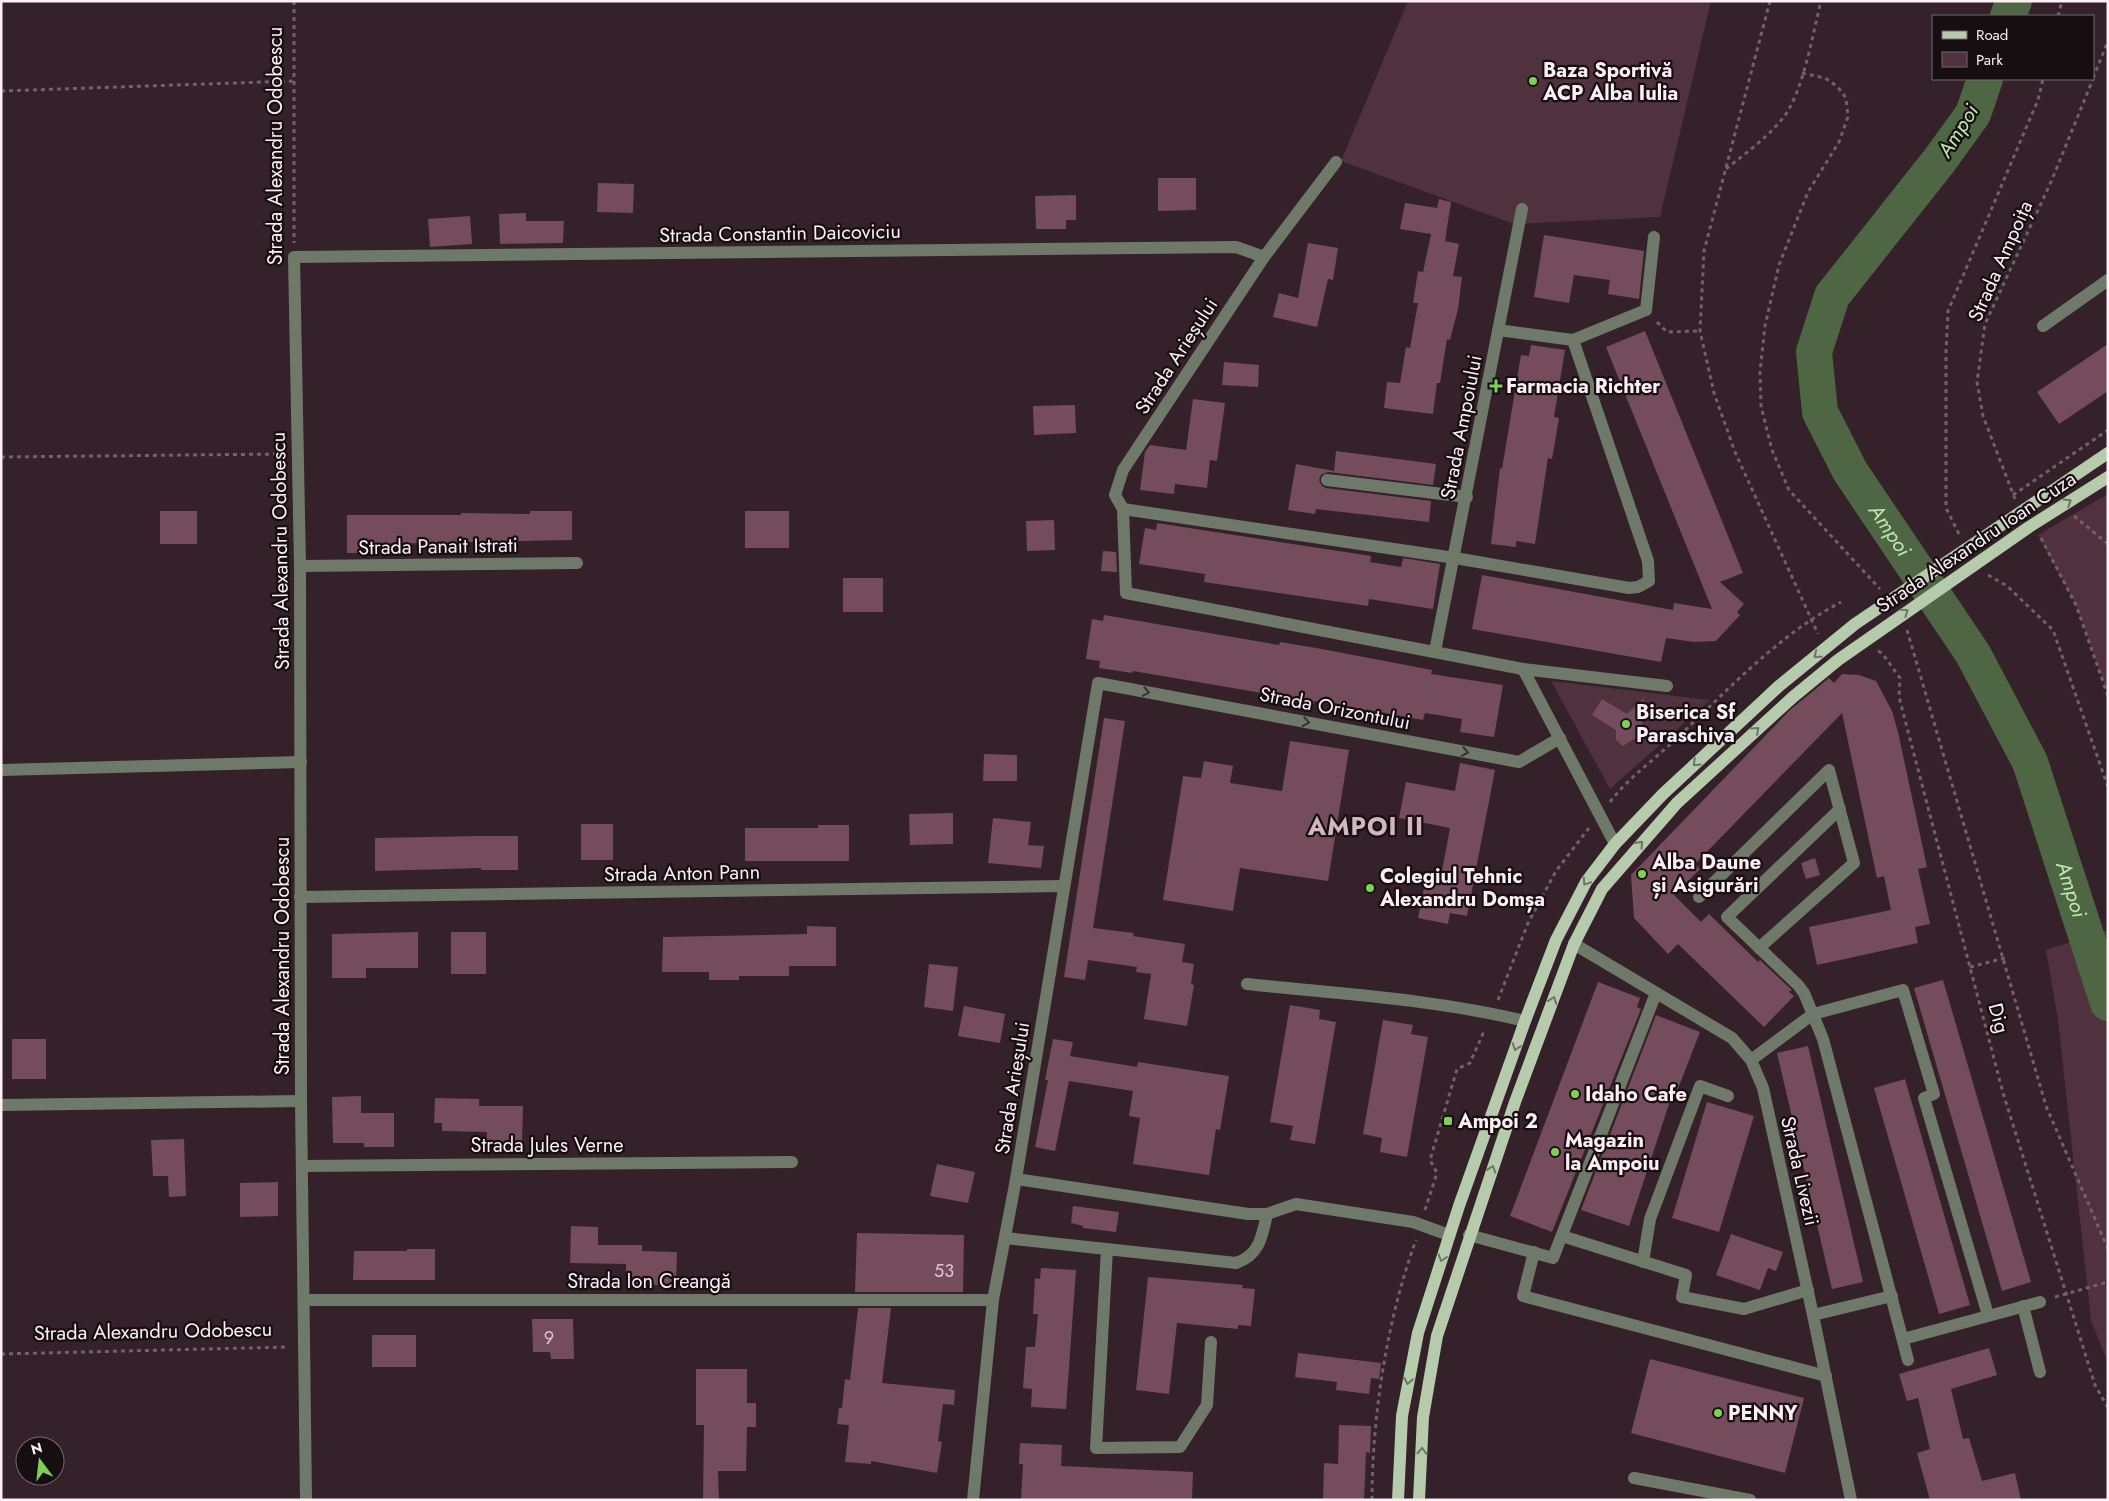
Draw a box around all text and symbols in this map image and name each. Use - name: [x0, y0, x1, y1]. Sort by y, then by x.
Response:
- legend: [1932, 15, 2094, 80]
- text: Road: [1976, 24, 2008, 46]
- street label: Strada Alexandru Odobescu: [261, 27, 290, 265]
- text: Park: [1976, 49, 2003, 71]
- place label: Baza Sportivă ACP Alba Iulia: [1542, 56, 1678, 108]
- marker: Baza Sportivă ACP Alba Iulia: [1527, 75, 1539, 87]
- water label: Ampoi: [1930, 98, 1986, 164]
- street label: Strada Ampoița: [1961, 196, 2040, 326]
- street label: Strada Constantin Daicoviciu: [659, 217, 901, 250]
- street label: Strada Arieșului: [1128, 292, 1225, 420]
- street label: Strada Ampoiului: [1433, 352, 1490, 502]
- place label: Farmacia Richter: [1506, 372, 1661, 401]
- marker: Farmacia Richter: [1490, 380, 1502, 392]
- street label: Strada Alexandru Odobescu: [264, 432, 297, 670]
- street label: Strada Alexandru Ioan Cuza: [1871, 465, 2082, 620]
- water label: Ampoi: [1861, 497, 1919, 563]
- one-way arrow: [2063, 498, 2072, 508]
- street label: Strada Panait Istrati: [358, 531, 518, 562]
- one-way arrow: [1900, 609, 1909, 618]
- one-way arrow: [1814, 650, 1823, 659]
- street label: Strada Orizontului: [1257, 680, 1413, 737]
- one-way arrow: [1141, 687, 1150, 697]
- place label: Biserica Sf Paraschiva: [1636, 698, 1736, 750]
- one-way arrow: [1301, 716, 1310, 727]
- marker: Biserica Sf Paraschiva: [1620, 718, 1632, 730]
- one-way arrow: [1750, 727, 1759, 736]
- one-way arrow: [1461, 746, 1470, 756]
- one-way arrow: [1692, 757, 1701, 766]
- district label: AMPOI II: [1307, 808, 1424, 844]
- street label: Strada Alexandru Odobescu: [268, 837, 297, 1075]
- one-way arrow: [1634, 840, 1643, 849]
- place label: Alba Daune și Asigurări: [1651, 848, 1761, 900]
- water label: Ampoi: [2048, 856, 2095, 922]
- street label: Strada Anton Pann: [604, 858, 760, 889]
- place label: Colegiul Tehnic Alexandru Domșa: [1379, 862, 1545, 914]
- marker: Alba Daune și Asigurări: [1636, 868, 1648, 880]
- one-way arrow: [1583, 877, 1593, 886]
- marker: Colegiul Tehnic Alexandru Domșa: [1364, 882, 1376, 894]
- one-way arrow: [1548, 996, 1558, 1004]
- street label: Dig: [1981, 1000, 2016, 1036]
- street label: Strada Arieșului: [988, 1020, 1037, 1156]
- one-way arrow: [1512, 1043, 1522, 1051]
- place label: Idaho Cafe: [1585, 1080, 1687, 1109]
- marker: Idaho Cafe: [1569, 1088, 1581, 1100]
- place label: Ampoi 2: [1457, 1107, 1538, 1136]
- street label: Strada Livezii: [1773, 1113, 1826, 1229]
- marker: Ampoi 2: [1442, 1115, 1454, 1127]
- place label: Magazin la Ampoiu: [1565, 1126, 1659, 1178]
- street label: Strada Jules Verne: [470, 1131, 624, 1160]
- marker: Magazin la Ampoiu: [1549, 1146, 1561, 1158]
- one-way arrow: [1486, 1165, 1496, 1173]
- one-way arrow: [1438, 1253, 1448, 1262]
- house number: 53: [934, 1258, 954, 1284]
- street label: Strada Ion Creangă: [567, 1267, 731, 1296]
- street label: Strada Alexandru Odobescu: [34, 1315, 272, 1348]
- house number: 9: [544, 1325, 554, 1351]
- one-way arrow: [1404, 1376, 1414, 1385]
- place label: PENNY: [1728, 1399, 1798, 1428]
- marker: PENNY: [1712, 1407, 1724, 1419]
- north arrow: [15, 1436, 65, 1486]
- text: N: [29, 1437, 45, 1460]
- one-way arrow: [1416, 1447, 1427, 1455]

